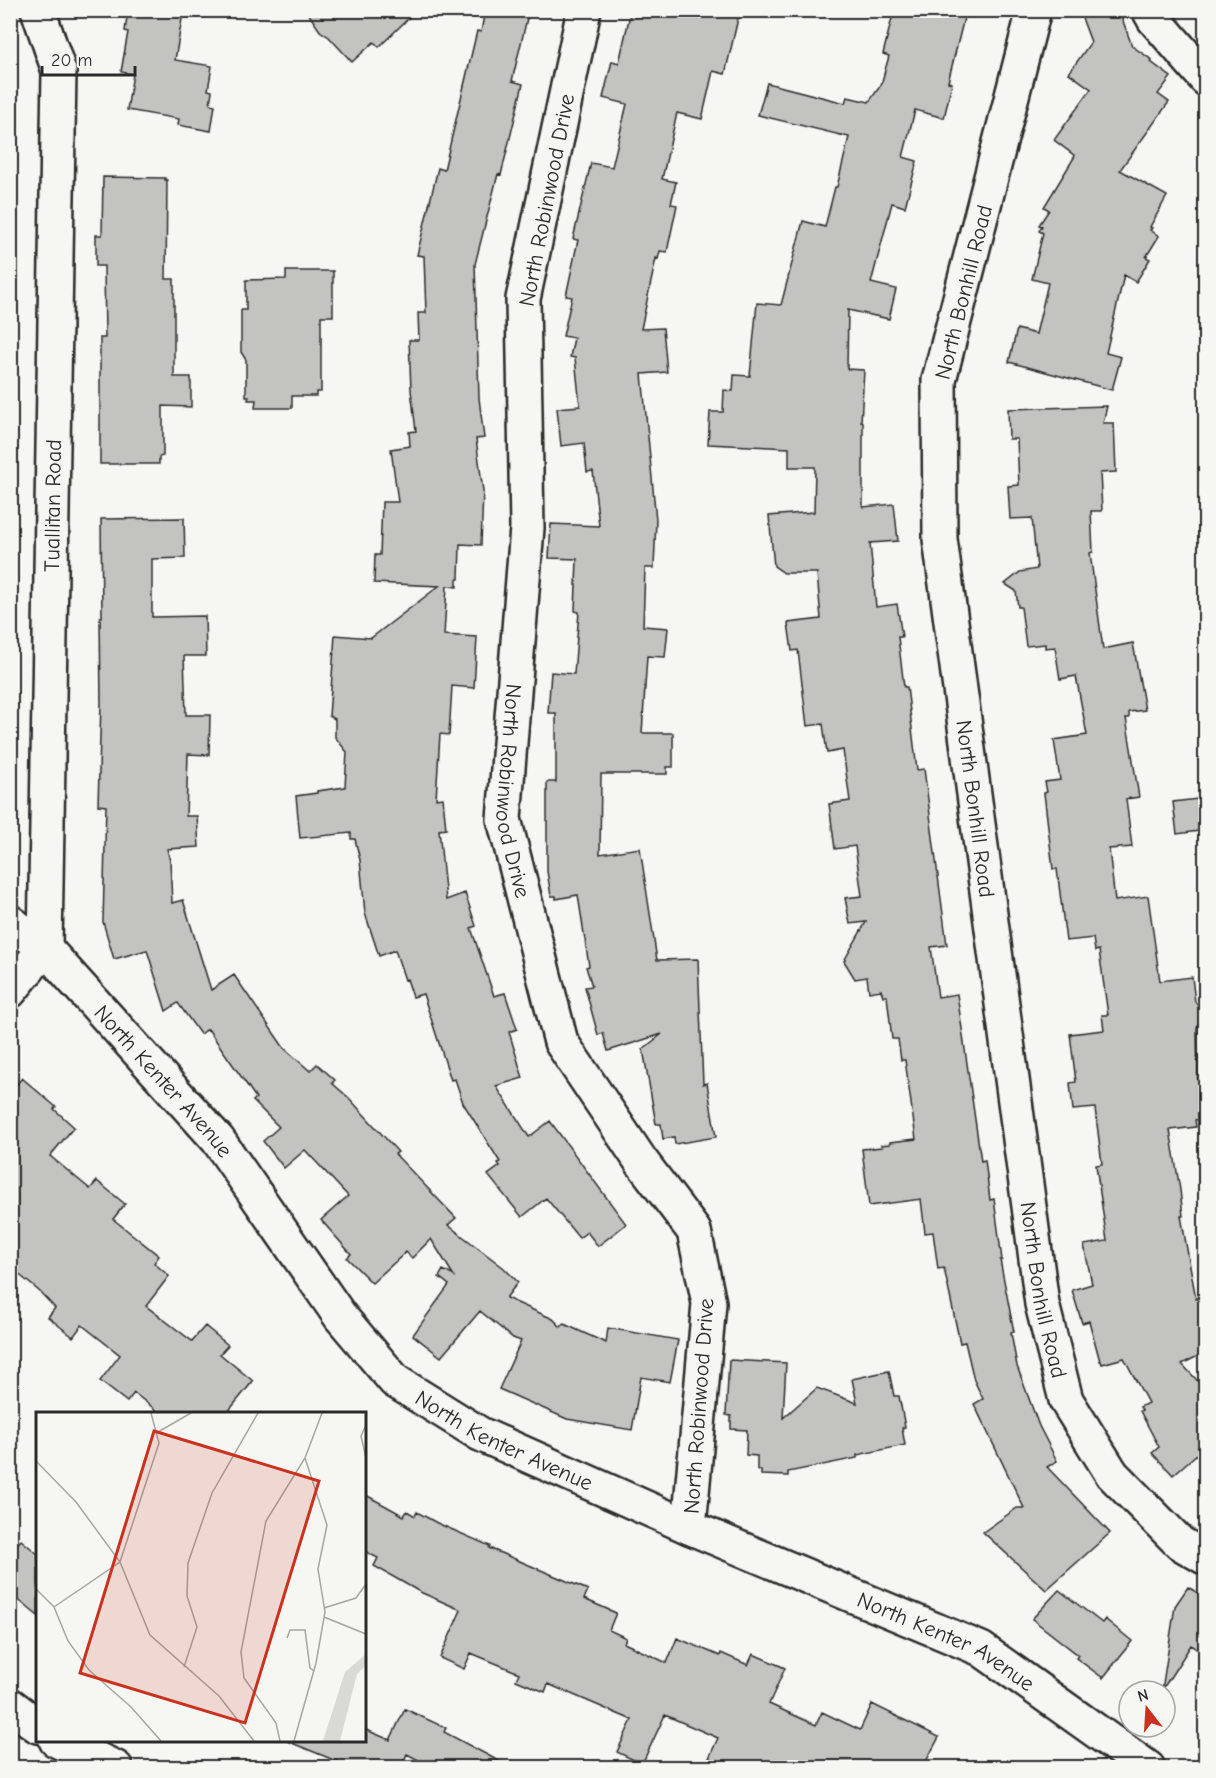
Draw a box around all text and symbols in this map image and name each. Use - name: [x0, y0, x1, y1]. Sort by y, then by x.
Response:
- scale bar: [42, 39, 135, 77]
- text: 20 m: [51, 50, 92, 71]
- street label: North Robinwood Drive: [514, 92, 580, 309]
- street label: North Bonhill Road: [930, 202, 998, 382]
- street label: Tuallitan Road: [39, 439, 67, 572]
- street label: North Robinwood Drive: [490, 683, 536, 901]
- street label: North Bonhill Road: [950, 718, 1000, 899]
- street label: North Kenter Avenue: [89, 1000, 238, 1163]
- street label: North Bonhill Road: [1014, 1200, 1072, 1381]
- street label: North Robinwood Drive: [678, 1297, 720, 1515]
- street label: North Kenter Avenue: [410, 1385, 597, 1497]
- inset map: [36, 1412, 366, 1742]
- street label: North Kenter Avenue: [853, 1587, 1039, 1697]
- north arrow: [1117, 1679, 1177, 1739]
- text: N: [1135, 1685, 1151, 1706]

